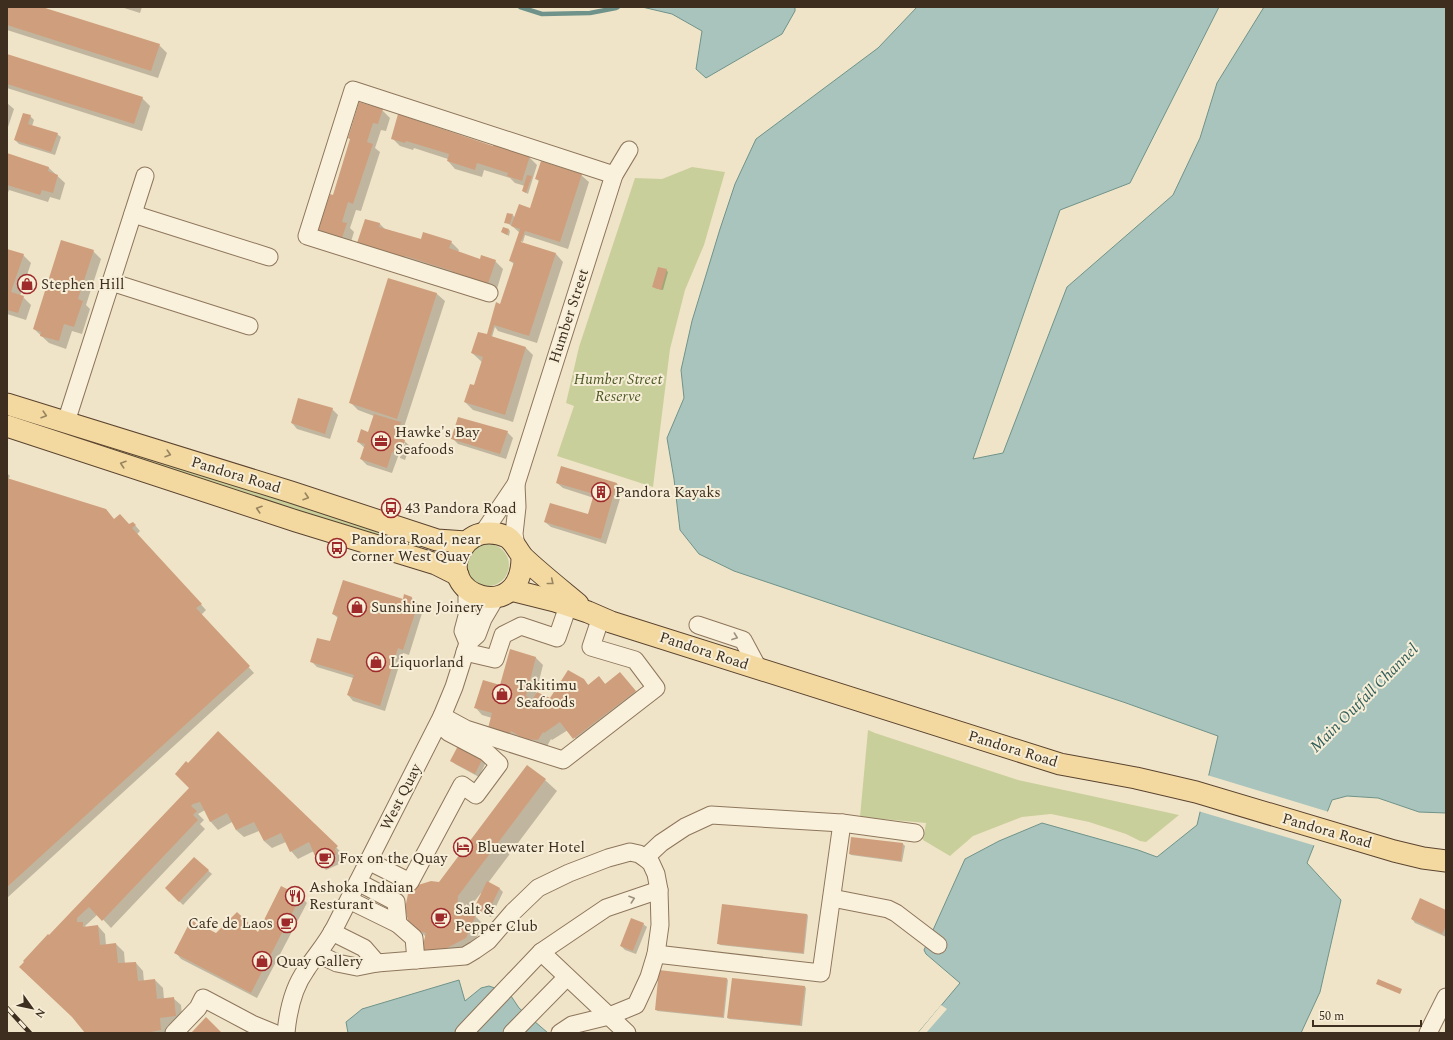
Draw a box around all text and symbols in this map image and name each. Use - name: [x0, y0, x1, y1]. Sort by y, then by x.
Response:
- street label: Humber Street: [543, 266, 595, 366]
- shop icon: Stephen Hill: [16, 273, 38, 295]
- place label: Stephen Hill: [41, 273, 124, 296]
- park label: Humber Street Reserve: [574, 368, 663, 408]
- one-way arrow: [41, 410, 48, 419]
- place label: Hawke's Bay Seafoods: [395, 421, 480, 461]
- office icon: Hawke's Bay Seafoods: [370, 430, 392, 452]
- one-way arrow: [165, 449, 172, 458]
- street label: Pandora Road: [188, 450, 284, 500]
- one-way arrow: [119, 460, 126, 469]
- building icon: Pandora Kayaks: [590, 481, 612, 503]
- place label: Pandora Kayaks: [615, 481, 721, 504]
- one-way arrow: [302, 492, 309, 501]
- bus stop icon: 43 Pandora Road: [380, 497, 402, 519]
- place label: 43 Pandora Road: [405, 497, 517, 520]
- one-way arrow: [256, 505, 263, 513]
- place label: Pandora Road, near corner West Quay: [351, 528, 481, 568]
- bus stop icon: Pandora Road, near corner West Quay: [326, 537, 348, 559]
- one-way arrow: [547, 577, 554, 584]
- shop icon: Sunshine Joinery: [346, 596, 368, 618]
- place label: Sunshine Joinery: [371, 596, 484, 619]
- street label: Pandora Road: [656, 626, 752, 676]
- one-way arrow: [731, 632, 738, 640]
- water label: Main Outfall Channel: [1304, 638, 1424, 758]
- shop icon: Liquorland: [365, 651, 387, 673]
- place label: Liquorland: [390, 651, 464, 674]
- place label: Takitimu Seafoods: [516, 674, 577, 714]
- shop icon: Takitimu Seafoods: [491, 683, 513, 705]
- street label: Pandora Road: [965, 724, 1061, 774]
- street label: West Quay: [374, 759, 428, 834]
- street label: Pandora Road: [1279, 807, 1375, 855]
- hotel icon: Bluewater Hotel: [452, 836, 474, 858]
- place label: Bluewater Hotel: [477, 836, 585, 859]
- cafe icon: Fox on the Quay: [314, 847, 336, 869]
- place label: Fox on the Quay: [339, 847, 448, 870]
- place label: Ashoka Indaian Resturant: [309, 876, 414, 916]
- restaurant icon: Ashoka Indaian Resturant: [284, 885, 306, 907]
- one-way arrow: [629, 895, 636, 904]
- place label: Salt & Pepper Club: [455, 898, 538, 938]
- cafe icon: Salt & Pepper Club: [430, 907, 452, 929]
- place label: Cafe de Laos: [188, 912, 273, 935]
- cafe icon: Cafe de Laos: [276, 912, 298, 934]
- shop icon: Quay Gallery: [251, 950, 273, 972]
- place label: Quay Gallery: [276, 950, 364, 973]
- north arrow: [12, 988, 52, 1028]
- scale bar: [1313, 1002, 1421, 1028]
- text: N: [30, 1005, 50, 1022]
- text: 50 m: [1319, 1007, 1344, 1026]

